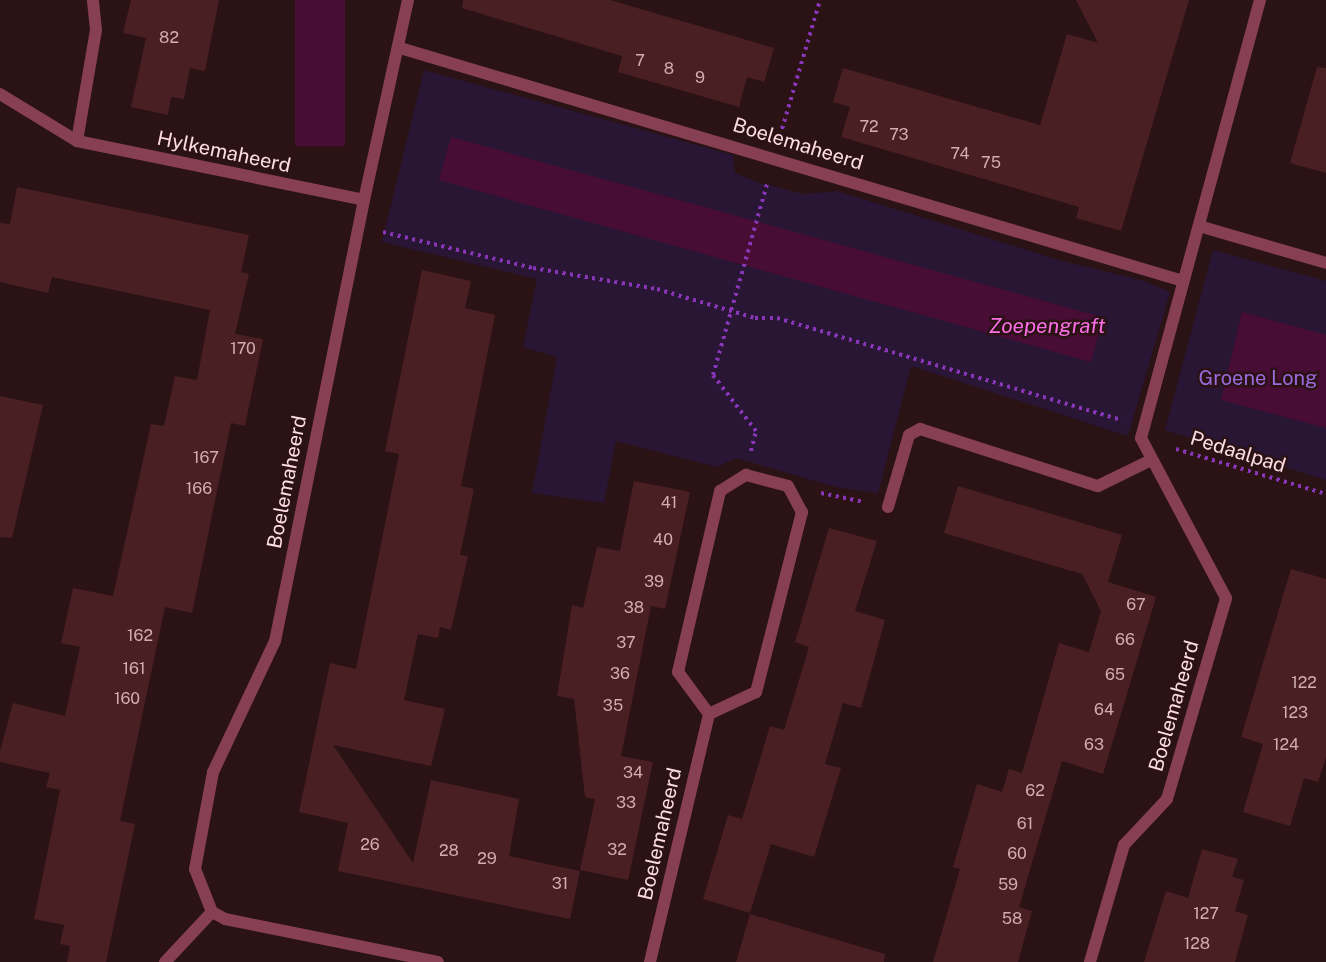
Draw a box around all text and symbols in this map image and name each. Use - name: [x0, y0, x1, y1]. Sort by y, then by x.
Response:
- house number: 82: [159, 28, 179, 48]
- house number: 7: [635, 51, 645, 71]
- house number: 8: [664, 59, 674, 79]
- house number: 9: [695, 68, 705, 88]
- street label: Boelemaheerd: [730, 113, 866, 175]
- house number: 72: [859, 117, 879, 137]
- house number: 73: [889, 125, 909, 145]
- street label: Hylkemaheerd: [155, 126, 293, 178]
- house number: 74: [950, 144, 970, 164]
- house number: 75: [981, 153, 1001, 173]
- water label: Zoepengraft: [989, 313, 1105, 339]
- house number: 170: [230, 339, 256, 359]
- park label: Groene Long: [1198, 366, 1318, 390]
- street label: Boelemaheerd: [262, 413, 312, 551]
- street label: Pedaalpad: [1187, 426, 1289, 478]
- house number: 167: [193, 448, 219, 468]
- house number: 166: [186, 479, 212, 499]
- house number: 41: [661, 493, 677, 513]
- house number: 40: [653, 530, 673, 550]
- house number: 39: [644, 572, 664, 592]
- house number: 67: [1126, 595, 1146, 615]
- house number: 38: [624, 598, 644, 618]
- house number: 162: [127, 626, 153, 646]
- house number: 66: [1115, 630, 1135, 650]
- house number: 37: [616, 633, 636, 653]
- street label: Boelemaheerd: [1144, 638, 1204, 774]
- house number: 161: [123, 659, 145, 679]
- house number: 36: [610, 664, 630, 684]
- house number: 65: [1105, 665, 1125, 685]
- house number: 122: [1291, 673, 1317, 693]
- house number: 160: [114, 689, 140, 709]
- house number: 35: [603, 696, 623, 716]
- house number: 64: [1094, 700, 1114, 720]
- house number: 123: [1282, 703, 1308, 723]
- house number: 63: [1084, 735, 1104, 755]
- house number: 124: [1273, 735, 1299, 755]
- house number: 34: [623, 763, 643, 783]
- street label: Boelemaheerd: [633, 765, 687, 903]
- house number: 62: [1025, 781, 1045, 801]
- house number: 33: [616, 793, 636, 813]
- house number: 61: [1017, 814, 1033, 834]
- house number: 26: [360, 835, 380, 855]
- house number: 32: [607, 840, 627, 860]
- house number: 28: [439, 841, 459, 861]
- house number: 60: [1007, 844, 1027, 864]
- house number: 29: [477, 849, 497, 869]
- house number: 31: [552, 874, 568, 894]
- house number: 59: [998, 875, 1018, 895]
- house number: 127: [1193, 904, 1219, 924]
- house number: 58: [1002, 909, 1022, 929]
- house number: 128: [1184, 934, 1210, 954]

